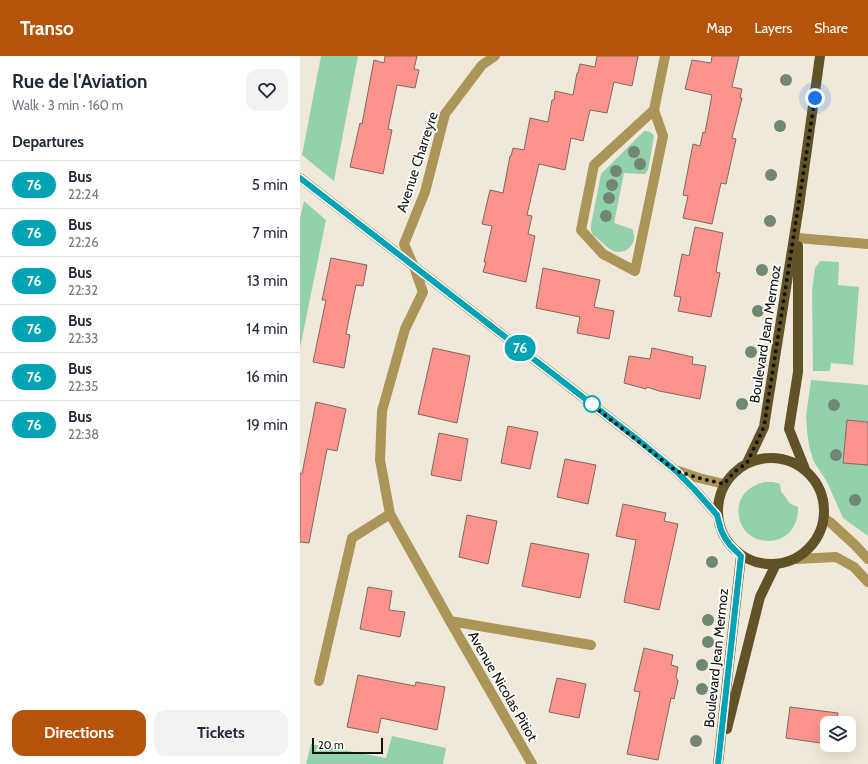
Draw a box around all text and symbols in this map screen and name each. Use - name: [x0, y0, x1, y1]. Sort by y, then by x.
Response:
- text: Transo: [20, 17, 74, 40]
- text: Map: [707, 19, 732, 37]
- text: Layers: [754, 19, 792, 37]
- text: Share: [814, 19, 848, 37]
- button: heart: [246, 69, 288, 111]
- text: Rue de l'Aviation: [12, 70, 148, 93]
- your location: [805, 88, 825, 108]
- text: Walk · 3 min · 160 m: [12, 97, 123, 113]
- street label: Avenue Charreyre: [392, 109, 442, 215]
- text: Departures: [12, 133, 84, 151]
- text: Bus: [68, 168, 92, 186]
- text: 76: [27, 176, 41, 194]
- text: 5 min: [252, 176, 288, 194]
- text: 22:24: [68, 186, 99, 202]
- text: Bus: [68, 216, 92, 234]
- text: 76: [27, 224, 41, 242]
- text: 7 min: [252, 224, 288, 242]
- text: 22:26: [68, 234, 99, 250]
- street label: Boulevard Jean Mermoz: [745, 263, 785, 404]
- text: Bus: [68, 264, 92, 282]
- text: 76: [27, 272, 41, 290]
- text: 13 min: [247, 272, 288, 290]
- text: 22:32: [68, 282, 98, 298]
- text: Bus: [68, 312, 92, 330]
- text: 76: [27, 320, 41, 338]
- text: 14 min: [246, 320, 288, 338]
- text: 22:33: [68, 330, 98, 346]
- line badge: 76: [502, 335, 538, 361]
- text: 76: [513, 339, 527, 357]
- text: Bus: [68, 360, 92, 378]
- text: 76: [27, 368, 41, 386]
- text: 16 min: [246, 368, 288, 386]
- text: 22:35: [68, 378, 98, 394]
- unlabelled marker: [583, 395, 601, 413]
- text: Bus: [68, 408, 92, 426]
- text: 76: [27, 416, 41, 434]
- text: 19 min: [246, 416, 288, 434]
- text: 22:38: [68, 426, 99, 442]
- street label: Boulevard Jean Mermoz: [700, 587, 732, 729]
- street label: Avenue Nicolas Pitiot: [464, 628, 542, 744]
- button: Directions: [12, 710, 146, 756]
- button: Tickets: [154, 710, 288, 756]
- map controls: [820, 716, 856, 752]
- button: layers: [820, 716, 856, 752]
- scale bar: [312, 736, 383, 755]
- text: 20 m: [318, 738, 344, 752]

